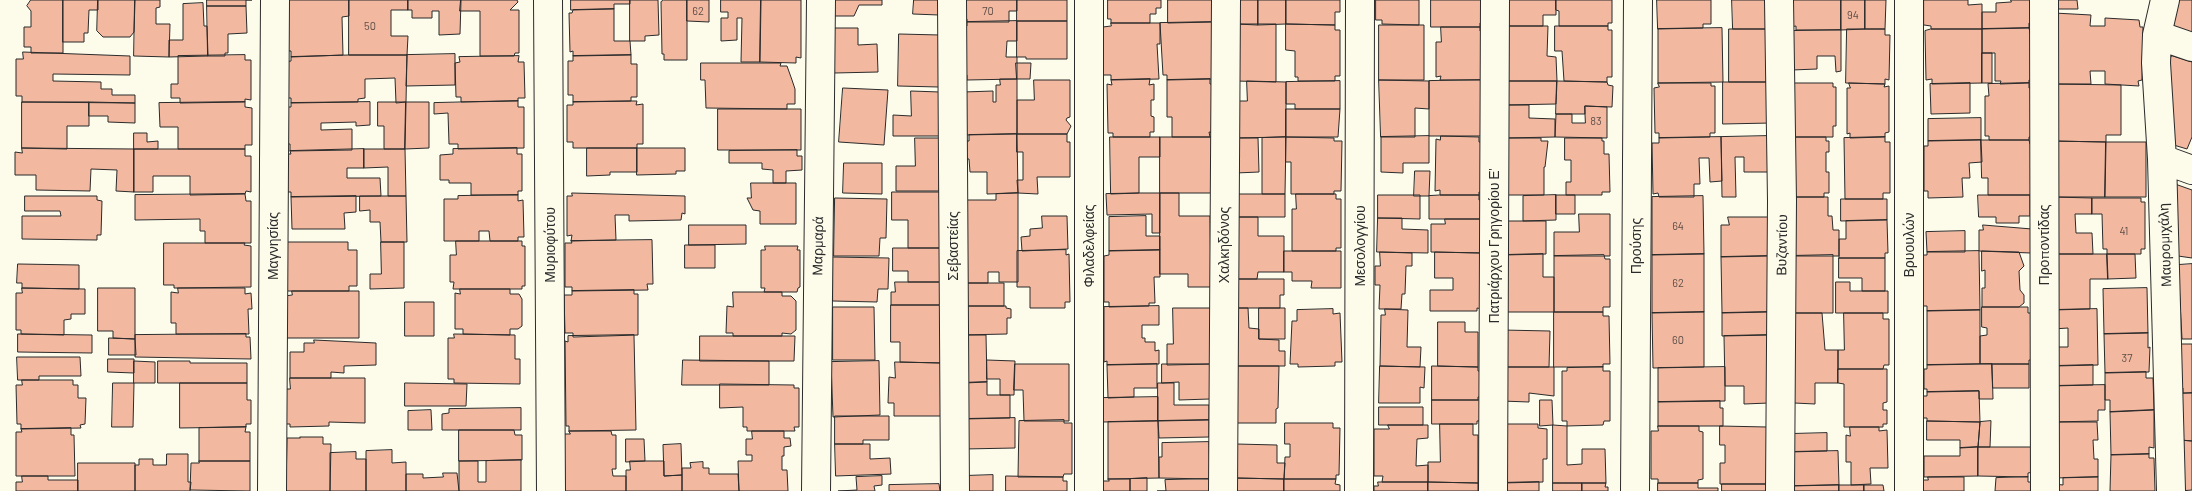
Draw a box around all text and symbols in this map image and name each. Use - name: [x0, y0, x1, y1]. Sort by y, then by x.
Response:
- house number: 62: [692, 4, 704, 18]
- house number: 70: [982, 4, 994, 18]
- house number: 94: [1847, 8, 1859, 22]
- house number: 50: [364, 19, 376, 33]
- house number: 83: [1590, 114, 1602, 128]
- street label: Πατριάρχου Γρηγορίου Ε': [1486, 169, 1502, 323]
- street label: Μαυρομιχάλη: [2155, 203, 2175, 287]
- street label: Φιλαδελφείας: [1081, 204, 1097, 288]
- street label: Μεσολογγίου: [1352, 205, 1368, 287]
- street label: Προποντίδας: [2036, 205, 2052, 285]
- street label: Μυριοφύτου: [542, 207, 558, 283]
- street label: Χαλκηδόνος: [1216, 207, 1232, 283]
- street label: Σεβαστείας: [945, 211, 961, 281]
- street label: Μαγνησίας: [265, 212, 281, 280]
- street label: Βρυουλών: [1901, 212, 1917, 278]
- street label: Βυζαντίου: [1773, 214, 1791, 276]
- street label: Μαρμαρά: [809, 216, 827, 276]
- street label: Προύσης: [1628, 218, 1644, 274]
- house number: 64: [1672, 219, 1684, 233]
- house number: 41: [2120, 224, 2128, 238]
- house number: 62: [1672, 276, 1684, 290]
- house number: 60: [1672, 333, 1684, 347]
- house number: 37: [2122, 351, 2132, 365]

